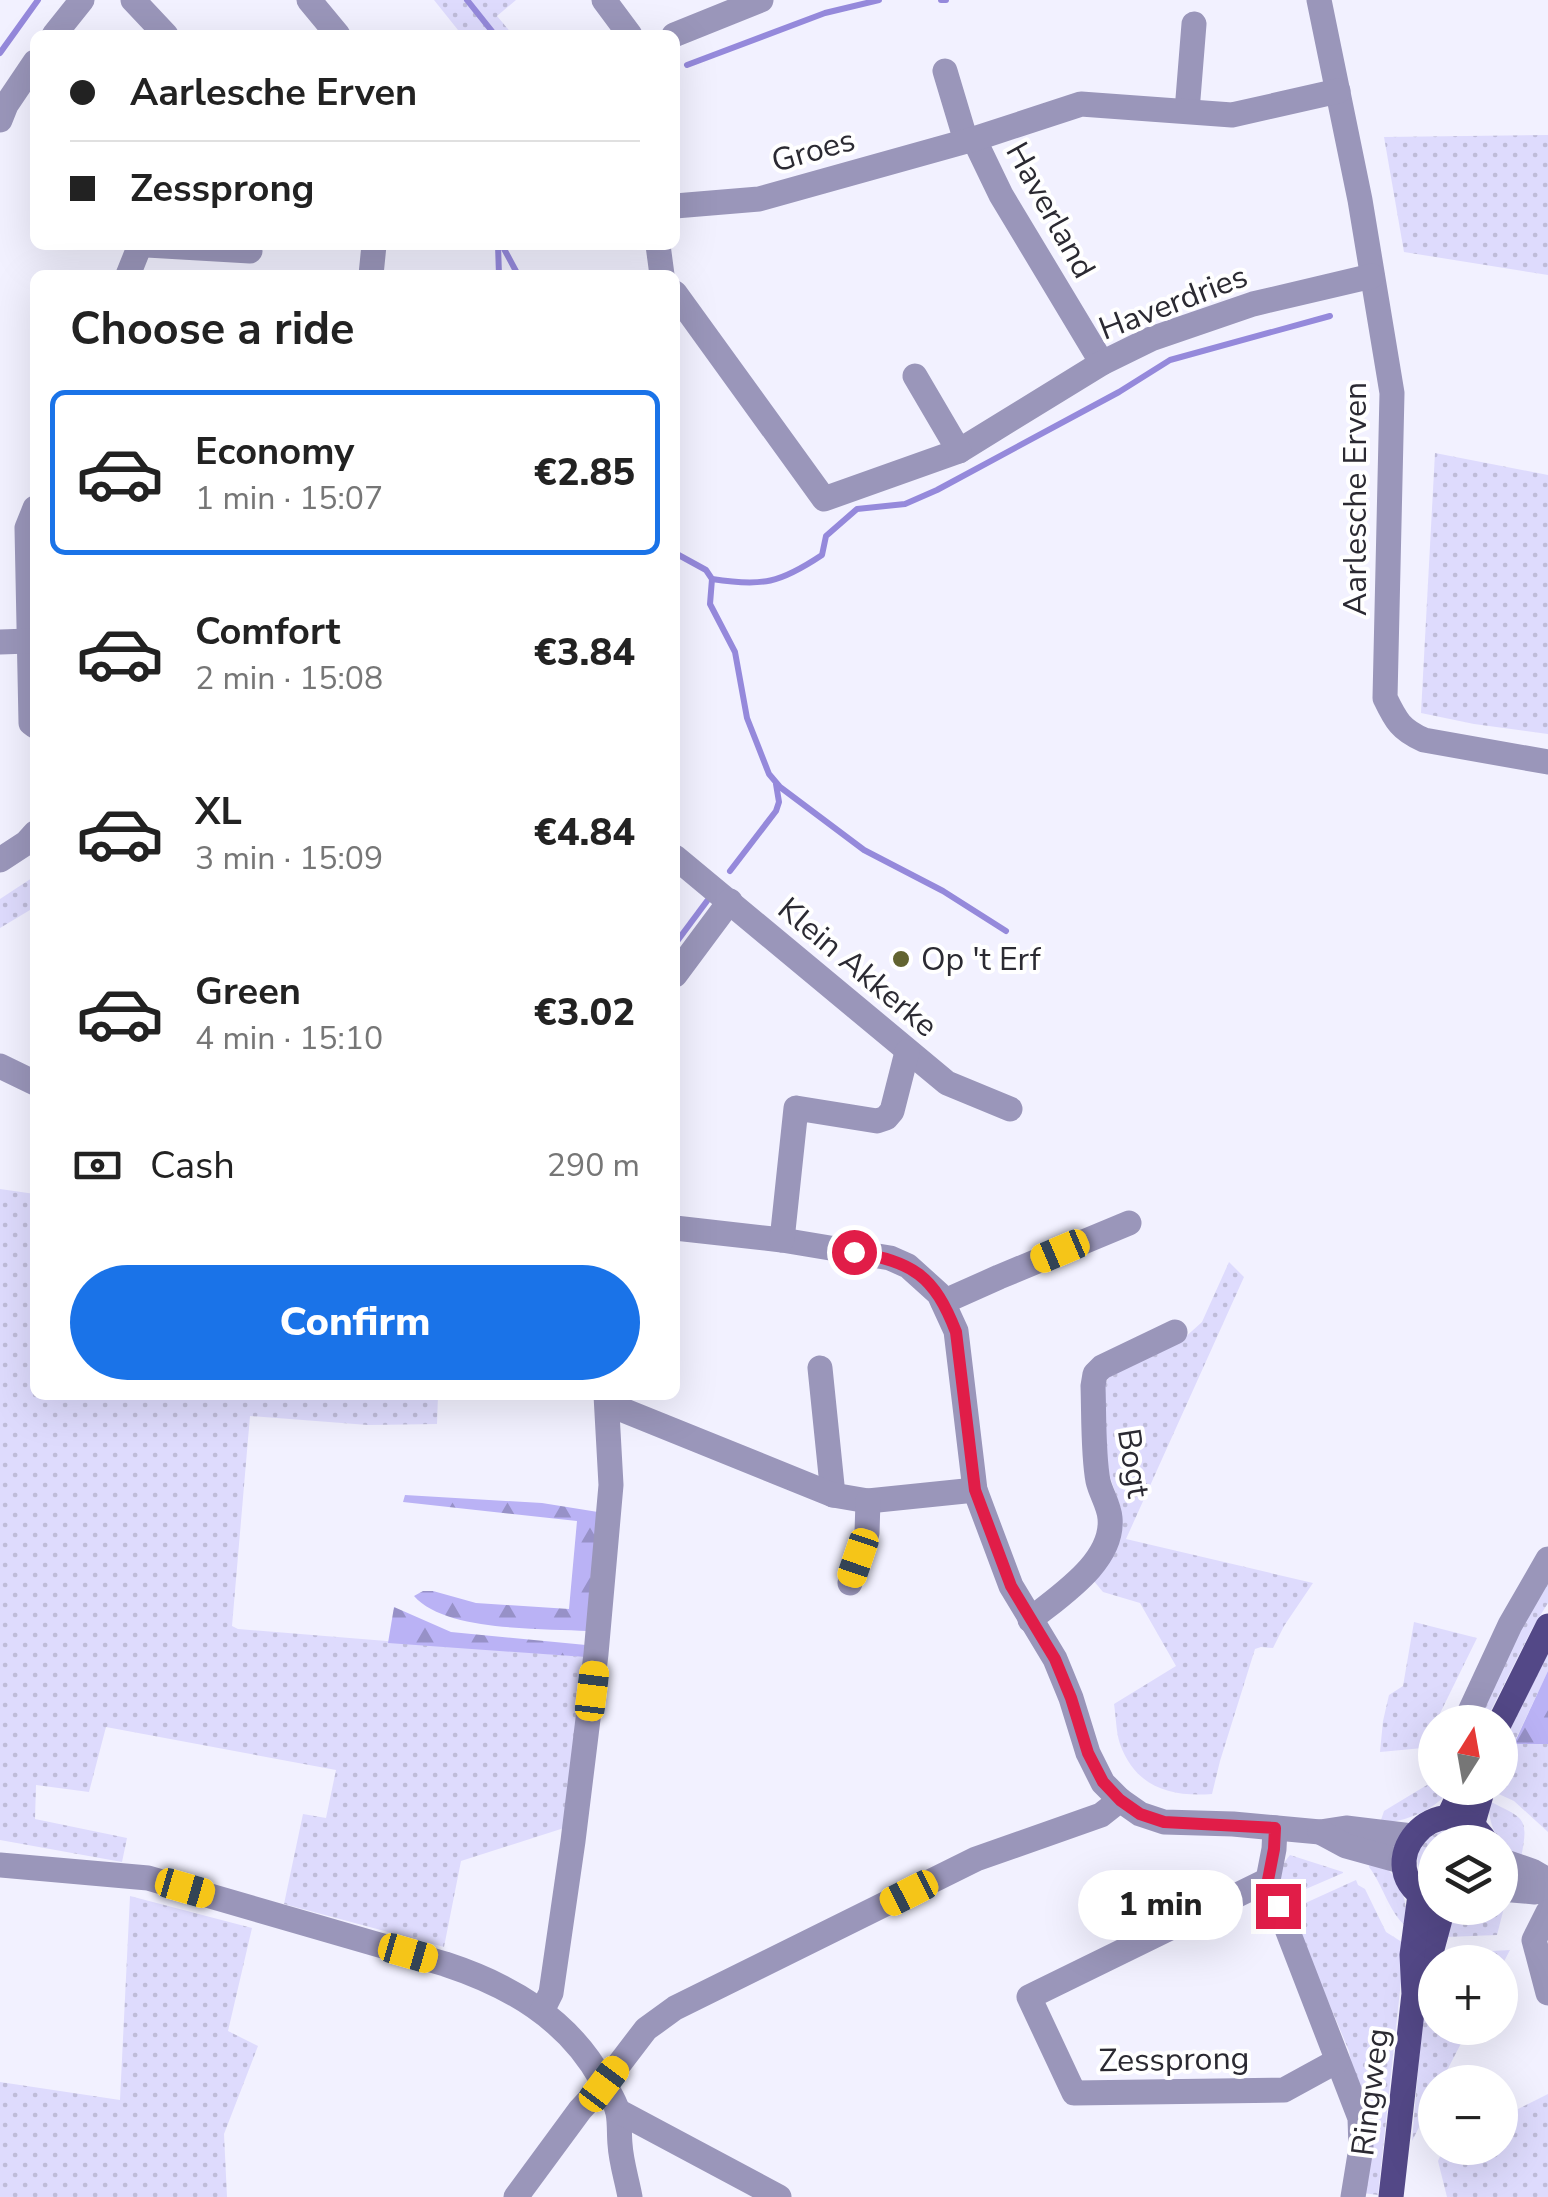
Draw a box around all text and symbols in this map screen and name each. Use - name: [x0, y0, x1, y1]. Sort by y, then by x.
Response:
- text: Aarlesche Erven: [130, 67, 417, 118]
- street label: Groes: [767, 118, 860, 183]
- street label: Haverland: [996, 135, 1106, 286]
- text: Zessprong: [130, 163, 315, 214]
- street label: Haverdries: [1093, 255, 1254, 350]
- text: Choose a ride: [70, 299, 355, 360]
- street label: Aarlesche Erven: [1334, 382, 1377, 616]
- text: Economy: [195, 426, 354, 477]
- icon: car: [75, 428, 165, 518]
- text: €2.85: [534, 447, 635, 498]
- text: 1 min · 15:07: [195, 477, 383, 520]
- text: Comfort: [195, 606, 340, 657]
- icon: car: [75, 608, 165, 698]
- text: €3.84: [534, 627, 635, 678]
- text: 2 min · 15:08: [195, 657, 383, 700]
- text: XL: [195, 786, 242, 837]
- icon: car: [75, 788, 165, 878]
- text: €4.84: [534, 807, 635, 858]
- text: 3 min · 15:09: [195, 837, 383, 880]
- street label: Klein Akkerke: [769, 888, 947, 1047]
- place label: Op 't Erf: [921, 938, 1042, 981]
- marker: Op 't Erf: [890, 948, 912, 970]
- text: Green: [195, 966, 301, 1017]
- icon: car: [75, 968, 165, 1058]
- text: €3.02: [534, 987, 635, 1038]
- text: 4 min · 15:10: [195, 1017, 383, 1060]
- icon: cash: [70, 1138, 125, 1193]
- text: Cash: [150, 1140, 235, 1191]
- text: 290 m: [547, 1144, 640, 1187]
- car: [1027, 1225, 1093, 1277]
- route start: [832, 1230, 877, 1275]
- button: Confirm: [70, 1265, 640, 1380]
- street label: Bogt: [1107, 1425, 1160, 1501]
- car: [834, 1525, 882, 1591]
- car: [573, 1659, 611, 1723]
- north arrow: [1418, 1705, 1518, 1805]
- map controls: [1418, 1705, 1518, 2165]
- button: layers: [1418, 1825, 1518, 1925]
- car: [152, 1865, 218, 1911]
- car: [875, 1866, 943, 1920]
- callout: 1 min: [1078, 1871, 1243, 1941]
- text: 1 min: [1118, 1883, 1203, 1926]
- route end: [1256, 1884, 1301, 1929]
- car: [375, 1930, 441, 1976]
- button: +: [1418, 1945, 1518, 2045]
- street label: Ringweg: [1341, 2026, 1400, 2158]
- street label: Zessprong: [1098, 2037, 1250, 2082]
- car: [574, 2051, 634, 2117]
- button: −: [1418, 2065, 1518, 2165]

